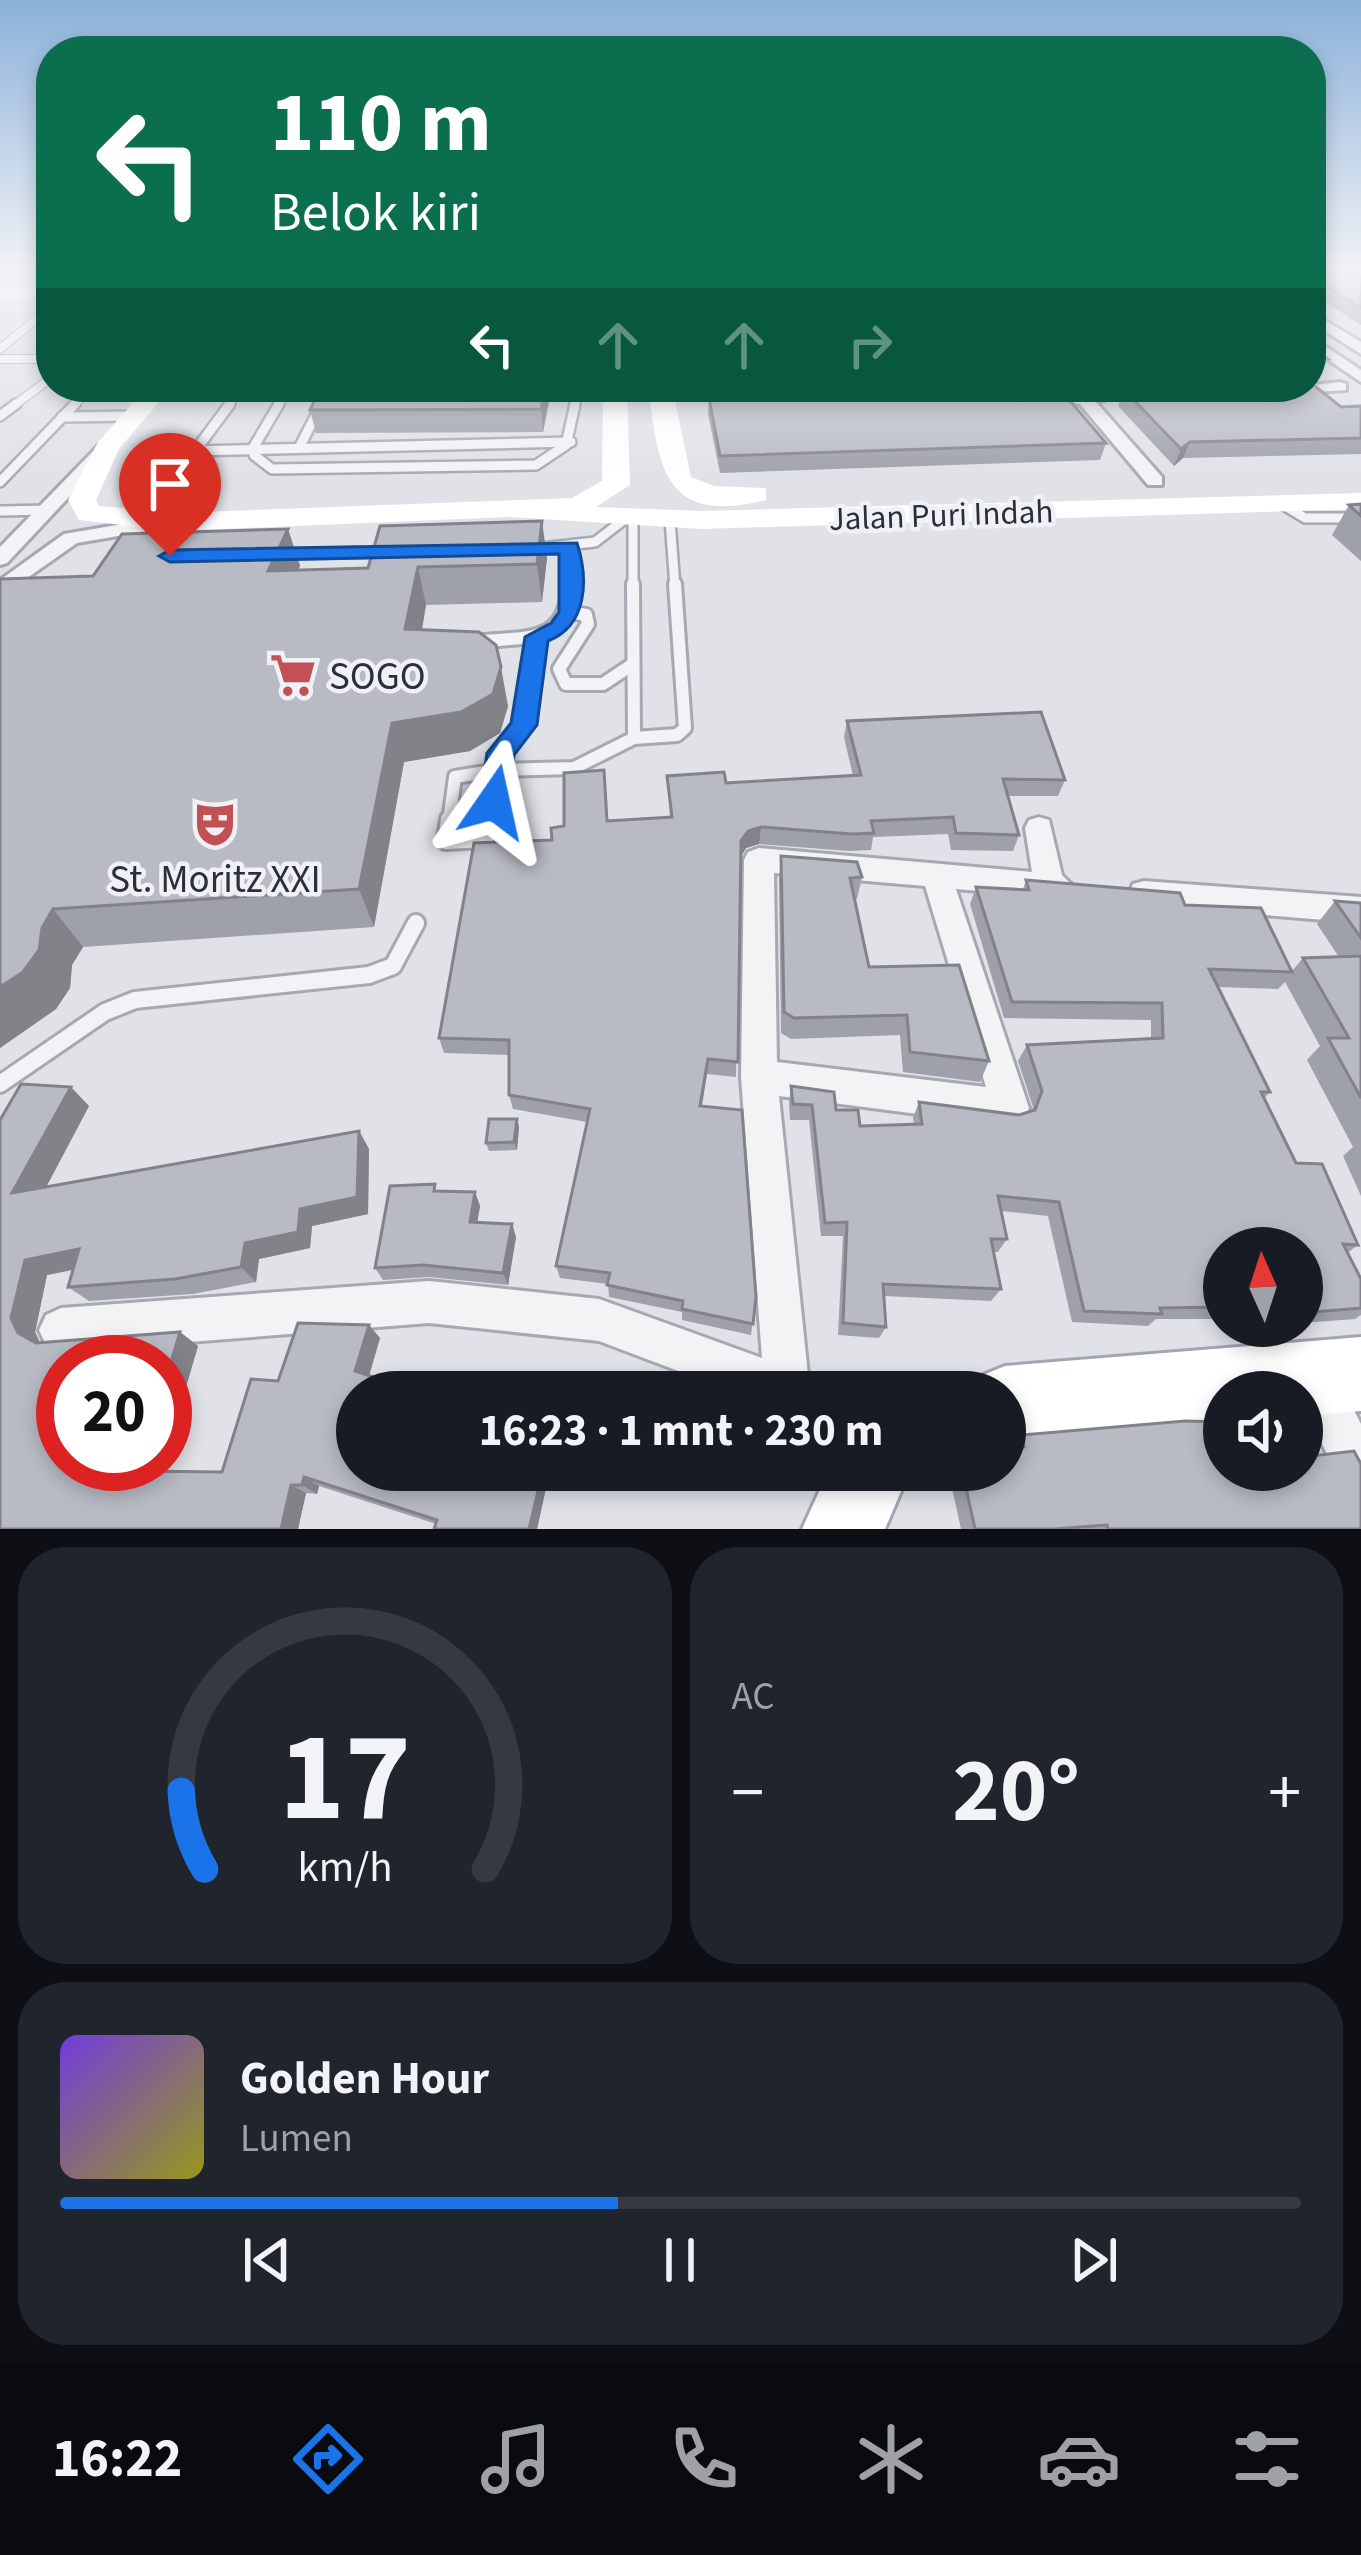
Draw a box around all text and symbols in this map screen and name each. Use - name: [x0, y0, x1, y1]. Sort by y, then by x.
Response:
- text: 110 m: [270, 64, 492, 184]
- icon: left: [72, 84, 228, 240]
- text: Belok kiri: [270, 175, 481, 252]
- icon: left: [459, 312, 525, 378]
- icon: ahead: [585, 312, 651, 378]
- icon: ahead: [711, 312, 777, 378]
- icon: right: [837, 312, 903, 378]
- pin: [119, 433, 221, 556]
- icon: arrive: [137, 451, 203, 517]
- street label: Jalan Puri Indah: [828, 488, 1054, 543]
- place label: SOGO: [329, 649, 426, 705]
- supermarket icon: SOGO: [268, 650, 318, 700]
- position arrow: [431, 739, 557, 865]
- theatre icon: St. Moritz XXI: [190, 799, 240, 849]
- place label: St. Moritz XXI: [109, 852, 321, 908]
- north arrow: [1203, 1227, 1323, 1347]
- map controls: [1203, 1227, 1323, 1491]
- speed limit sign: 20: [36, 1335, 192, 1491]
- button: sound: [1203, 1371, 1323, 1491]
- text: 16:23 · 1 mnt · 230 m: [479, 1399, 883, 1463]
- text: AC: [732, 1669, 775, 1725]
- text: 17: [279, 1690, 411, 1868]
- text: 20°: [952, 1728, 1080, 1856]
- text: −: [732, 1746, 764, 1840]
- text: +: [1268, 1746, 1301, 1840]
- text: km/h: [297, 1836, 392, 1897]
- text: Golden Hour: [240, 2047, 489, 2111]
- text: Lumen: [240, 2111, 353, 2167]
- icon: previous: [234, 2227, 300, 2293]
- icon: pause: [647, 2227, 713, 2293]
- icon: next: [1061, 2227, 1127, 2293]
- icon: directions: [286, 2417, 370, 2501]
- icon: music: [474, 2417, 558, 2501]
- icon: phone: [662, 2417, 746, 2501]
- icon: climate: [849, 2417, 933, 2501]
- icon: car: [1037, 2417, 1121, 2501]
- icon: filters: [1225, 2417, 1309, 2501]
- text: 16:22: [52, 2421, 182, 2498]

